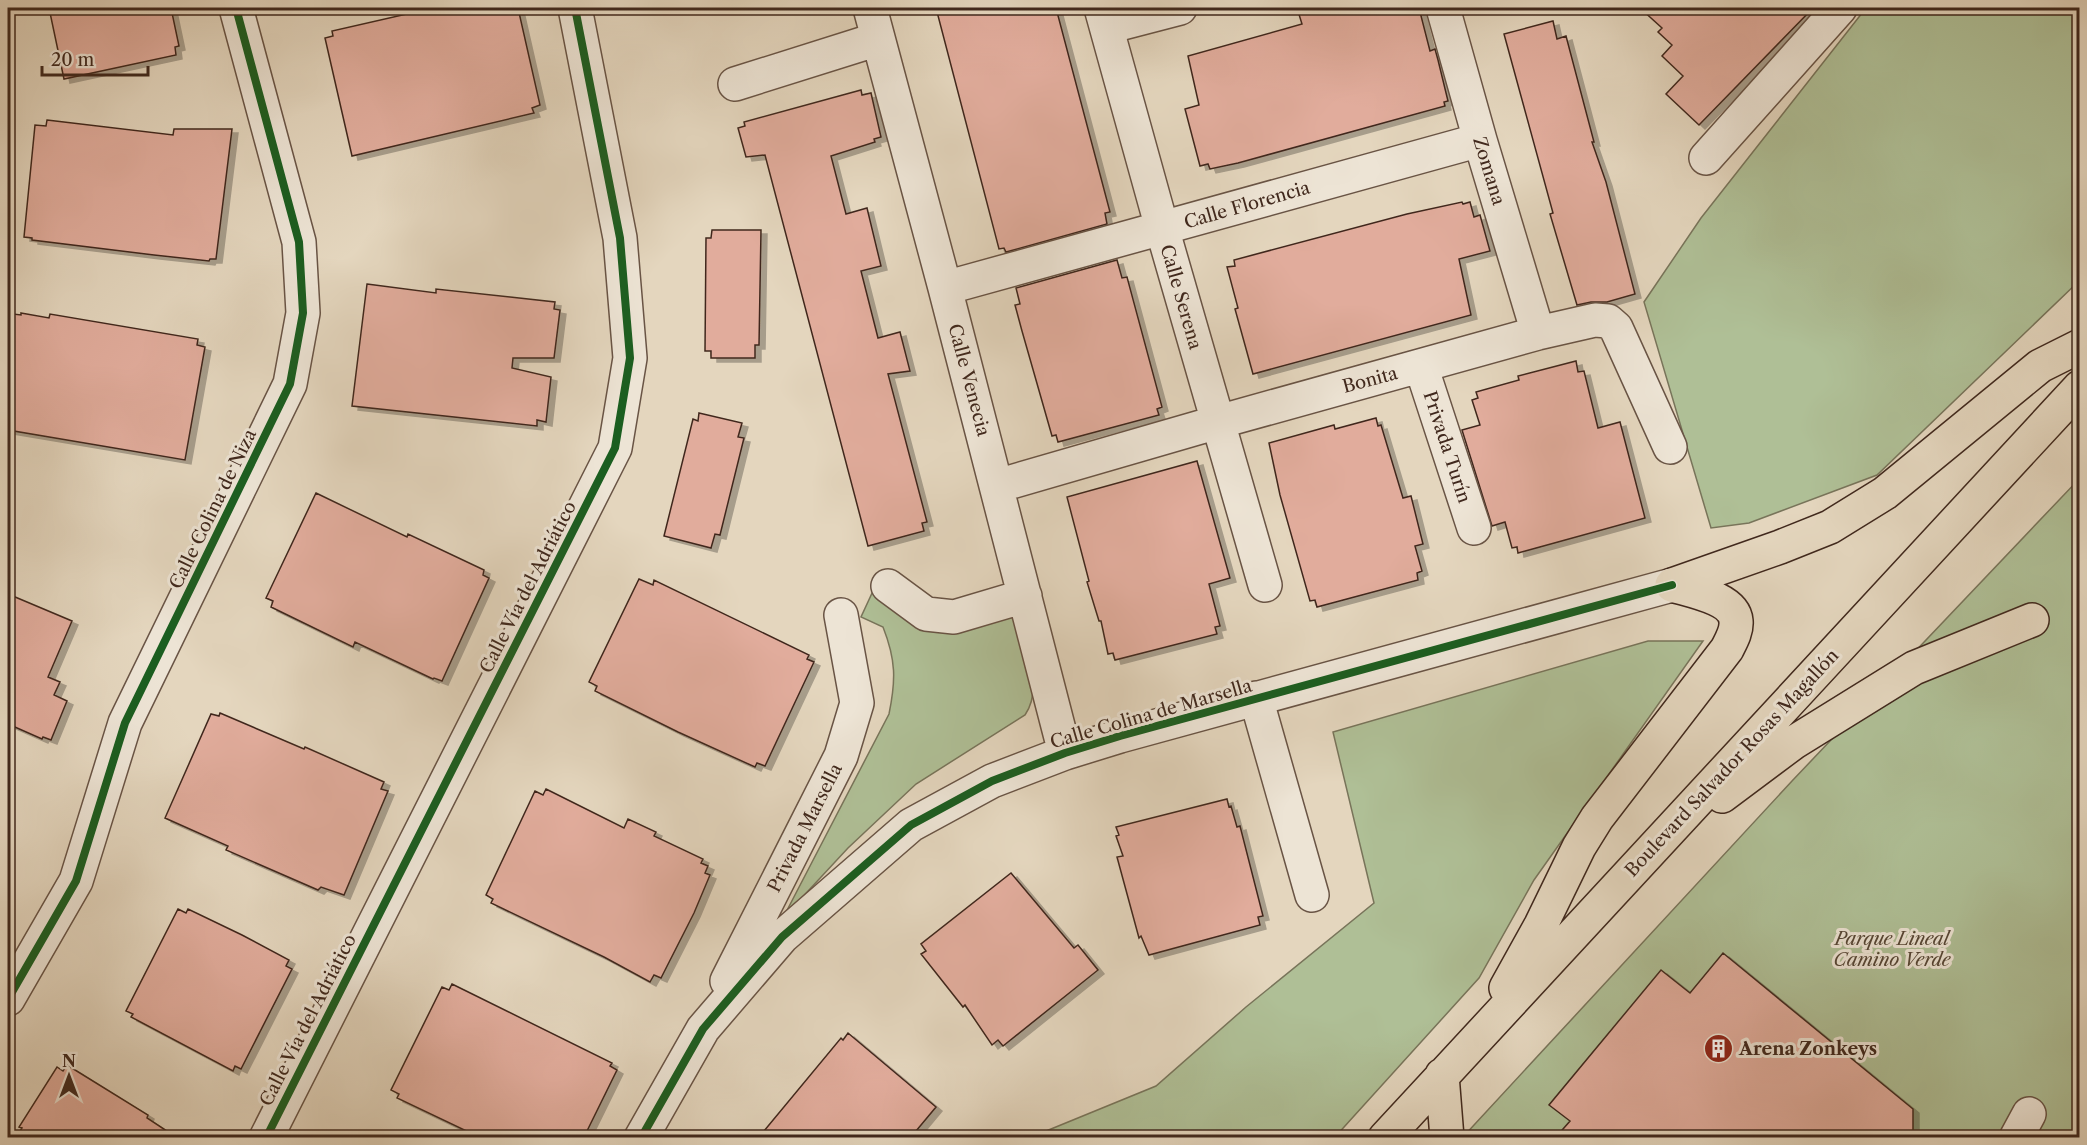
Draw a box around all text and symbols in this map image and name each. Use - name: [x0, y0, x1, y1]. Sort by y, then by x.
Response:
- scale bar: [42, 39, 148, 77]
- text: 20 m: [51, 49, 95, 71]
- street label: Zomana: [1468, 134, 1510, 208]
- street label: Calle Florencia: [1181, 176, 1313, 234]
- street label: Calle Serena: [1156, 242, 1207, 352]
- street label: Calle Venecia: [943, 321, 995, 439]
- street label: Bonita: [1340, 362, 1400, 398]
- street label: Privada Turín: [1419, 388, 1475, 506]
- street label: Calle Colina de Niza: [165, 425, 261, 592]
- street label: Calle Vía del Adriático: [475, 497, 581, 677]
- street label: Boulevard Salvador Rosas Magallón: [1621, 645, 1843, 881]
- street label: Calle Colina de Marsella: [1047, 674, 1255, 753]
- street label: Privada Marsella: [763, 759, 847, 896]
- park label: Parque Lineal Camino Verde: [1833, 928, 1952, 971]
- street label: Calle Vía del Adriático: [255, 930, 361, 1110]
- building icon: Arena Zonkeys: [1702, 1033, 1734, 1065]
- place label: Arena Zonkeys: [1738, 1038, 1877, 1060]
- north arrow: [39, 1046, 99, 1106]
- text: N: [62, 1051, 76, 1071]

